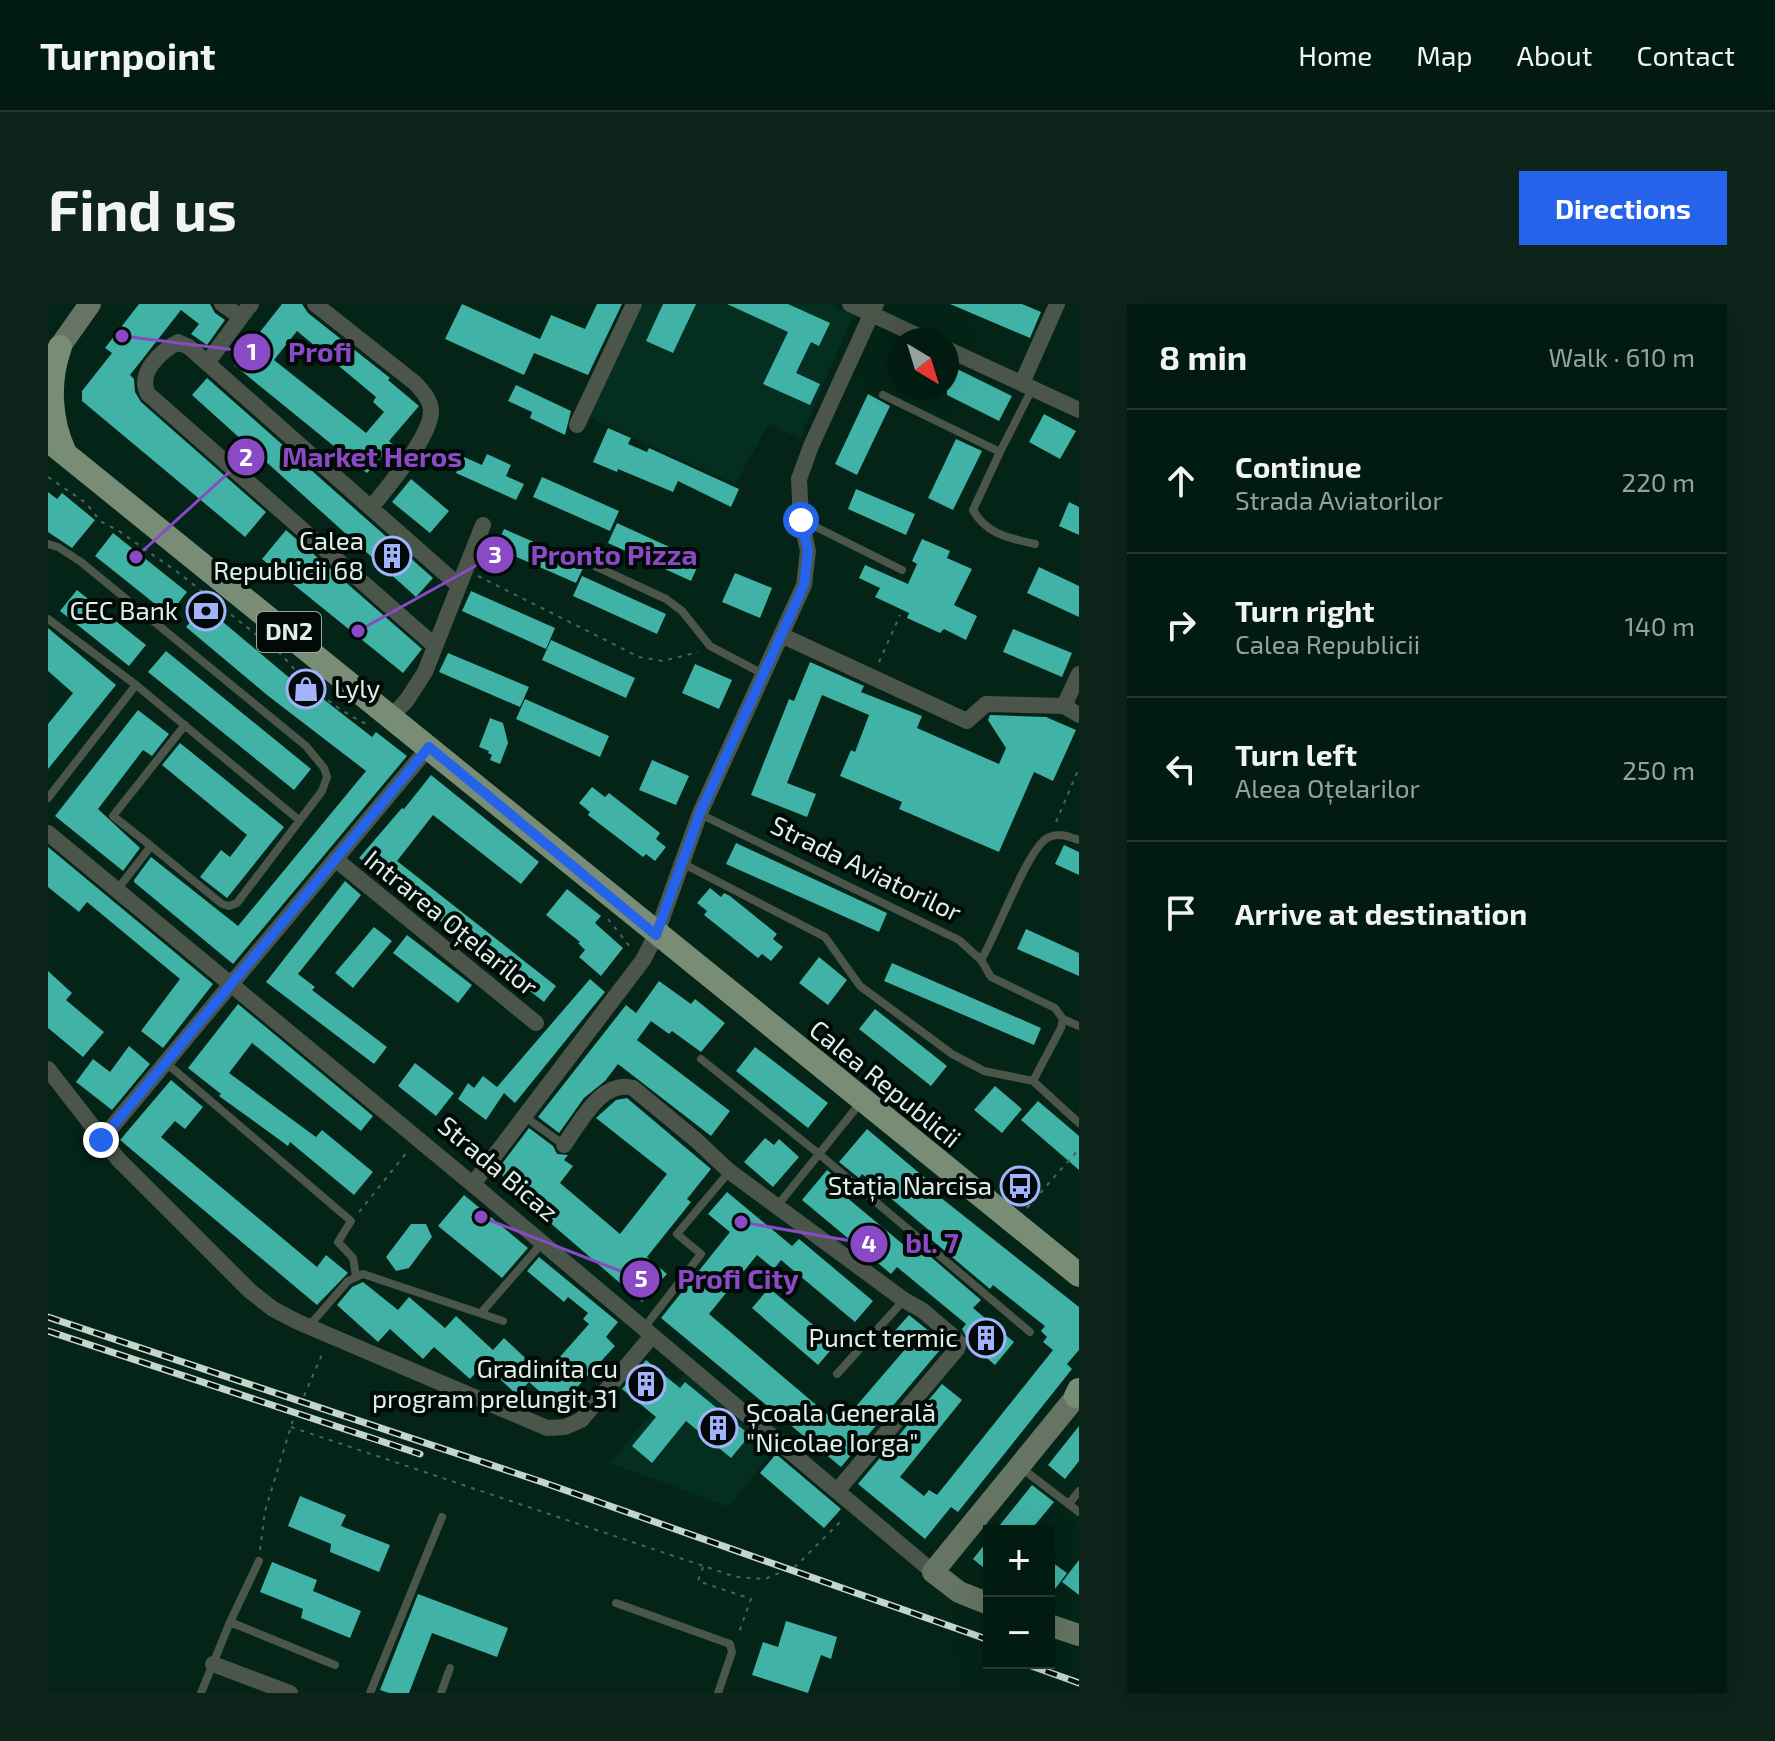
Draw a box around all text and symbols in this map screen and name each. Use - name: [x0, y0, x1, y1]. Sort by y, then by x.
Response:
- text: Turnpoint: [40, 32, 216, 78]
- text: Home: [1298, 38, 1372, 72]
- text: Map: [1416, 38, 1473, 72]
- text: About: [1517, 38, 1592, 72]
- text: Contact: [1636, 38, 1735, 72]
- button: Directions: [1519, 171, 1727, 245]
- text: Find us: [48, 175, 237, 242]
- callout: Profi: [232, 326, 368, 378]
- north arrow: [887, 328, 959, 400]
- text: Profi: [288, 334, 352, 368]
- text: 1: [247, 336, 257, 365]
- text: 8 min: [1159, 336, 1247, 377]
- text: Walk · 610 m: [1548, 341, 1695, 372]
- callout: Market Heros: [226, 431, 478, 483]
- text: Market Heros: [282, 439, 462, 473]
- text: 2: [239, 442, 253, 471]
- text: Continue: [1235, 448, 1362, 484]
- icon: ahead: [1159, 459, 1203, 503]
- text: 220 m: [1622, 466, 1695, 497]
- text: Strada Aviatorilor: [1235, 484, 1443, 515]
- route start: [783, 502, 819, 538]
- place label: Calea Republicii 68: [213, 524, 364, 585]
- callout: Pronto Pizza: [475, 529, 714, 581]
- building icon: Calea Republicii 68: [371, 535, 413, 577]
- text: Pronto Pizza: [531, 537, 697, 571]
- text: 3: [488, 539, 502, 568]
- bank icon: CEC Bank: [185, 590, 227, 632]
- text: Turn right: [1235, 592, 1375, 628]
- place label: CEC Bank: [69, 594, 178, 625]
- icon: right: [1159, 603, 1203, 647]
- text: 140 m: [1624, 610, 1695, 641]
- road number: DN2: [257, 612, 321, 652]
- text: Calea Republicii: [1235, 628, 1420, 659]
- shop icon: Lyly: [285, 668, 327, 710]
- place label: Lyly: [334, 672, 380, 703]
- text: Turn left: [1235, 736, 1357, 772]
- icon: left: [1159, 747, 1203, 791]
- text: 250 m: [1622, 754, 1695, 785]
- text: Aleea Oțelarilor: [1235, 772, 1420, 803]
- street label: Strada Aviatorilor: [766, 808, 967, 927]
- street label: Intrarea Oțelarilor: [358, 843, 545, 1003]
- icon: arrive: [1159, 891, 1203, 935]
- text: Arrive at destination: [1235, 895, 1527, 931]
- street label: Calea Republicii: [804, 1012, 968, 1153]
- street label: Strada Bicaz: [433, 1109, 565, 1227]
- route end: [83, 1122, 119, 1158]
- bus stop icon: Stația Narcisa: [999, 1165, 1041, 1207]
- place label: Stația Narcisa: [828, 1169, 992, 1202]
- callout: bl. 7: [849, 1218, 975, 1270]
- text: bl. 7: [905, 1225, 959, 1259]
- text: 4: [861, 1228, 877, 1257]
- callout: Profi City: [621, 1253, 815, 1305]
- text: Profi City: [677, 1261, 799, 1295]
- text: 5: [634, 1263, 648, 1292]
- building icon: Punct termic: [965, 1317, 1007, 1359]
- place label: Punct termic: [809, 1321, 958, 1352]
- place label: Gradinita cu program prelungit 31: [372, 1352, 618, 1413]
- building icon: Gradinita cu program prelungit 31: [625, 1363, 667, 1405]
- place label: Școala Generală "Nicolae Iorga": [746, 1396, 936, 1457]
- building icon: Școala Generală "Nicolae Iorga": [697, 1407, 739, 1449]
- map controls: [983, 1525, 1055, 1669]
- button: +: [983, 1525, 1055, 1597]
- button: −: [983, 1597, 1055, 1669]

